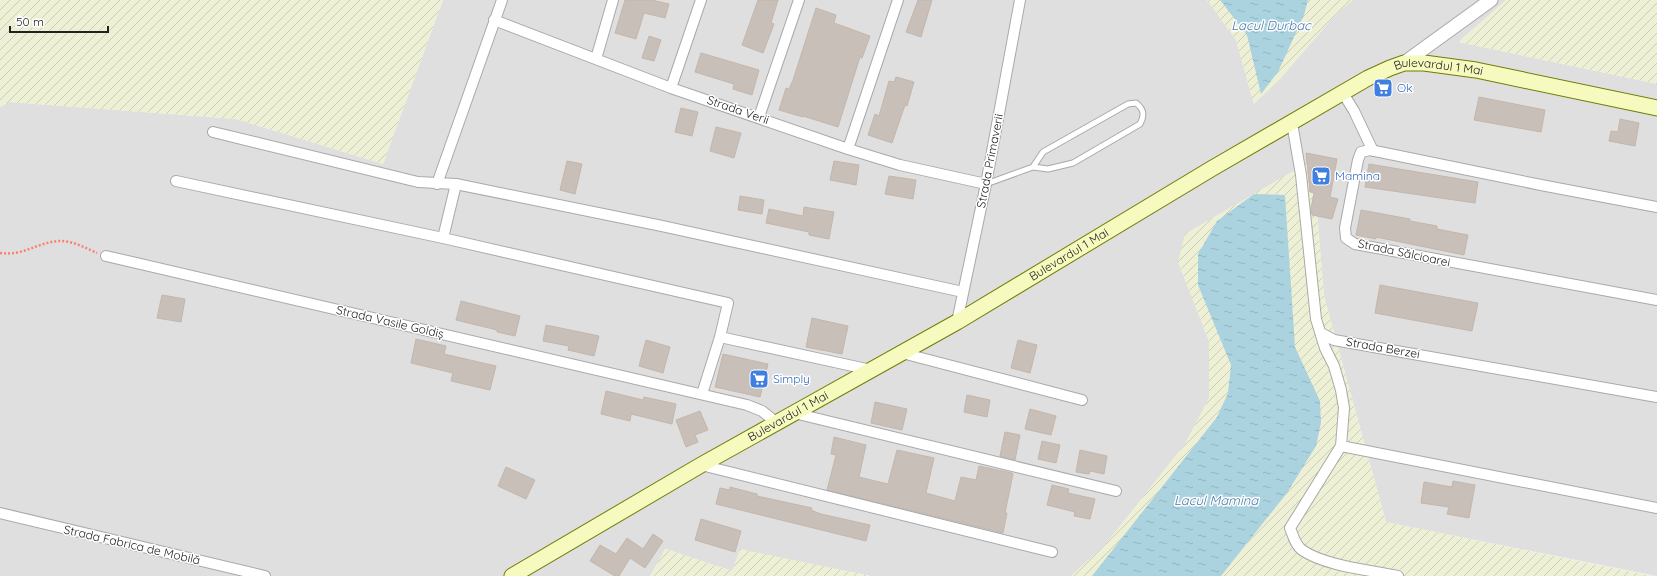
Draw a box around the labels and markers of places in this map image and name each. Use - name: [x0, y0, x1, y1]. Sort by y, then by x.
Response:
- supermarket icon: Ok: [1372, 77, 1394, 99]
- place label: Ok: [1397, 80, 1413, 95]
- supermarket icon: Mamina: [1310, 165, 1332, 187]
- place label: Mamina: [1335, 168, 1380, 183]
- supermarket icon: Simply: [748, 368, 770, 390]
- place label: Simply: [773, 371, 810, 386]

